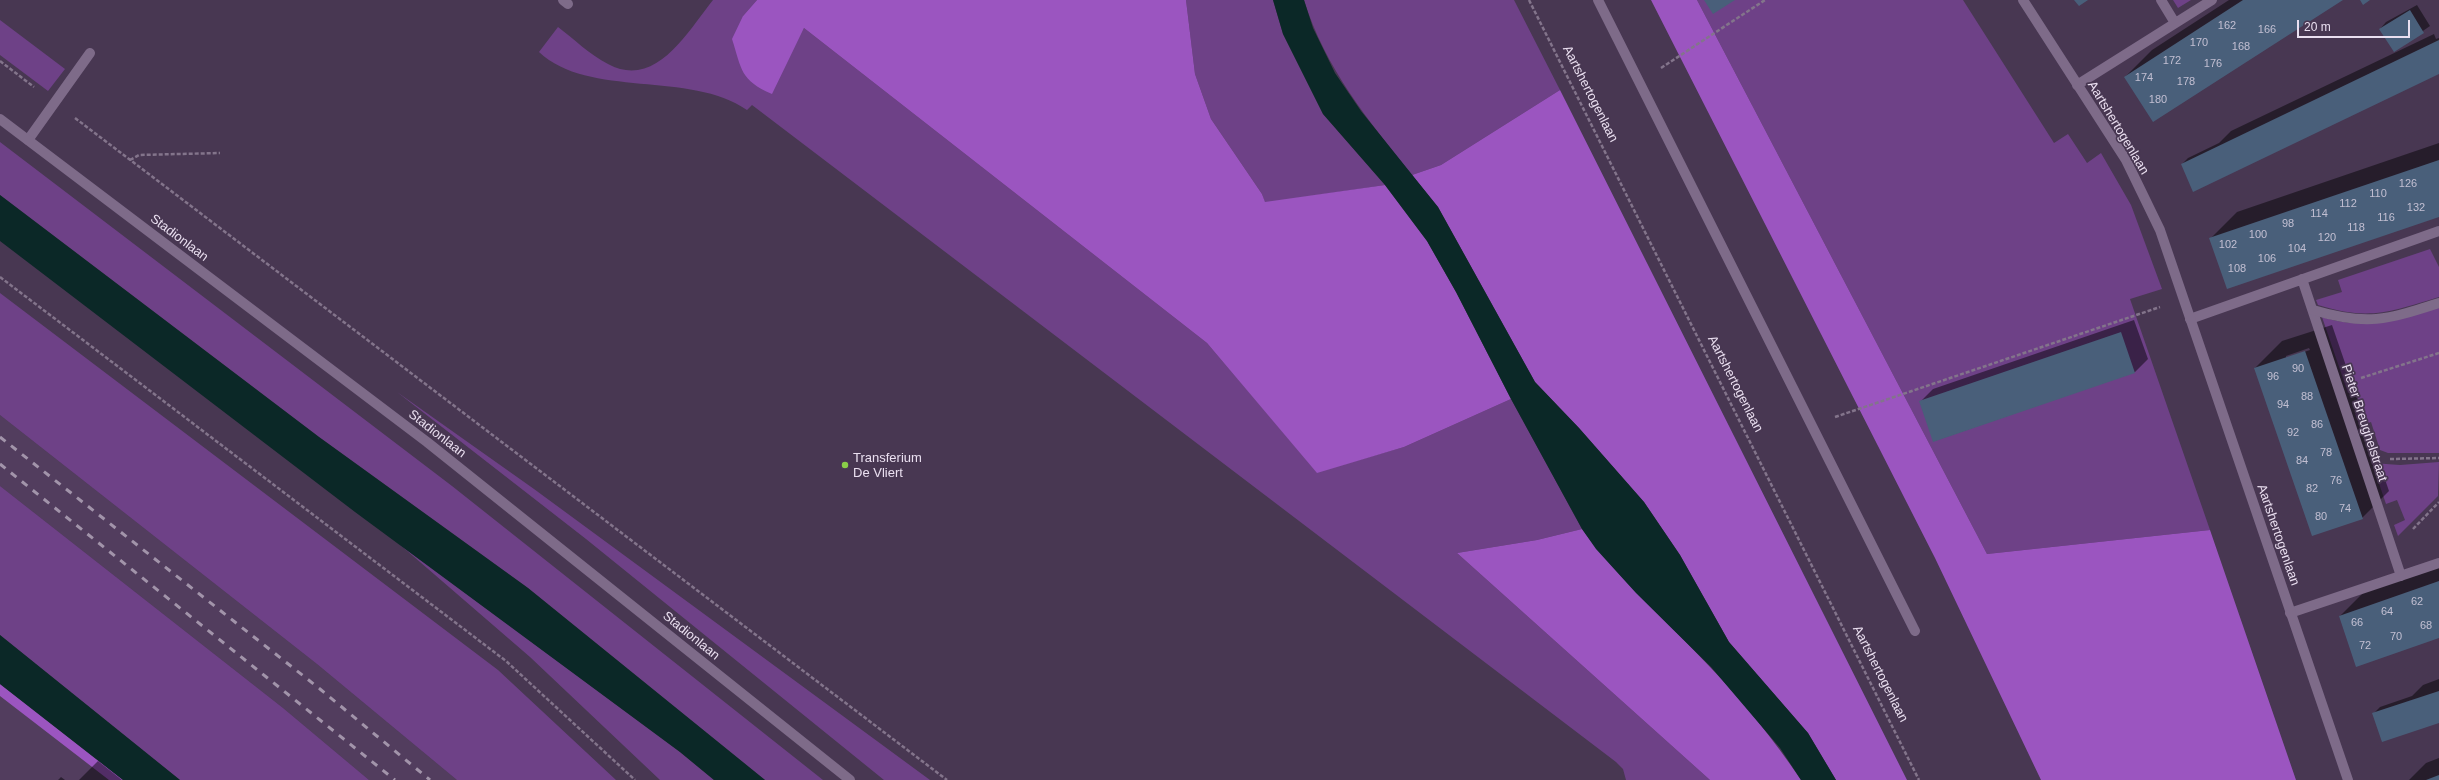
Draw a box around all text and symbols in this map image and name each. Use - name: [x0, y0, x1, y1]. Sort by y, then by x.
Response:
- scale bar: [2299, 12, 2412, 38]
- house number: 162: [2218, 19, 2236, 33]
- text: 20 m: [2304, 20, 2331, 34]
- house number: 166: [2258, 23, 2276, 37]
- house number: 170: [2190, 36, 2208, 50]
- house number: 168: [2232, 40, 2250, 54]
- street label: Aartshertogenlaan: [1559, 43, 1621, 145]
- house number: 172: [2163, 54, 2181, 68]
- house number: 176: [2204, 57, 2222, 71]
- house number: 174: [2135, 71, 2153, 85]
- house number: 178: [2177, 75, 2195, 89]
- street label: Aartshertogenlaan: [2084, 78, 2152, 178]
- house number: 180: [2149, 93, 2167, 107]
- house number: 126: [2399, 177, 2417, 191]
- house number: 110: [2369, 187, 2387, 201]
- house number: 112: [2339, 197, 2357, 211]
- house number: 132: [2407, 201, 2425, 215]
- house number: 114: [2310, 207, 2328, 221]
- street label: Stadionlaan: [147, 211, 211, 265]
- house number: 116: [2377, 211, 2395, 225]
- house number: 98: [2282, 217, 2294, 231]
- house number: 118: [2347, 221, 2365, 235]
- house number: 100: [2249, 228, 2267, 242]
- house number: 120: [2318, 231, 2336, 245]
- house number: 102: [2219, 238, 2237, 252]
- house number: 104: [2288, 242, 2306, 256]
- house number: 106: [2258, 252, 2276, 266]
- house number: 108: [2228, 262, 2246, 276]
- street label: Aartshertogenlaan: [1704, 333, 1766, 435]
- house number: 90: [2292, 362, 2304, 376]
- street label: Pieter Breughelstraat: [2338, 363, 2390, 483]
- house number: 96: [2267, 370, 2279, 384]
- house number: 88: [2301, 390, 2313, 404]
- house number: 94: [2277, 398, 2289, 412]
- street label: Stadionlaan: [405, 407, 469, 461]
- house number: 86: [2311, 418, 2323, 432]
- house number: 92: [2287, 426, 2299, 440]
- house number: 78: [2320, 446, 2332, 460]
- place label: Transferium De Vliert: [853, 450, 922, 481]
- house number: 84: [2296, 454, 2308, 468]
- marker: Transferium De Vliert: [840, 460, 850, 470]
- house number: 76: [2330, 474, 2342, 488]
- street label: Aartshertogenlaan: [2253, 482, 2303, 588]
- house number: 82: [2306, 482, 2318, 496]
- house number: 74: [2339, 502, 2351, 516]
- house number: 80: [2315, 510, 2327, 524]
- house number: 62: [2411, 595, 2423, 609]
- house number: 64: [2381, 605, 2393, 619]
- street label: Stadionlaan: [659, 608, 723, 664]
- house number: 66: [2351, 616, 2363, 630]
- house number: 68: [2420, 619, 2432, 633]
- street label: Aartshertogenlaan: [1849, 623, 1911, 725]
- house number: 70: [2390, 630, 2402, 644]
- house number: 72: [2359, 639, 2371, 653]

